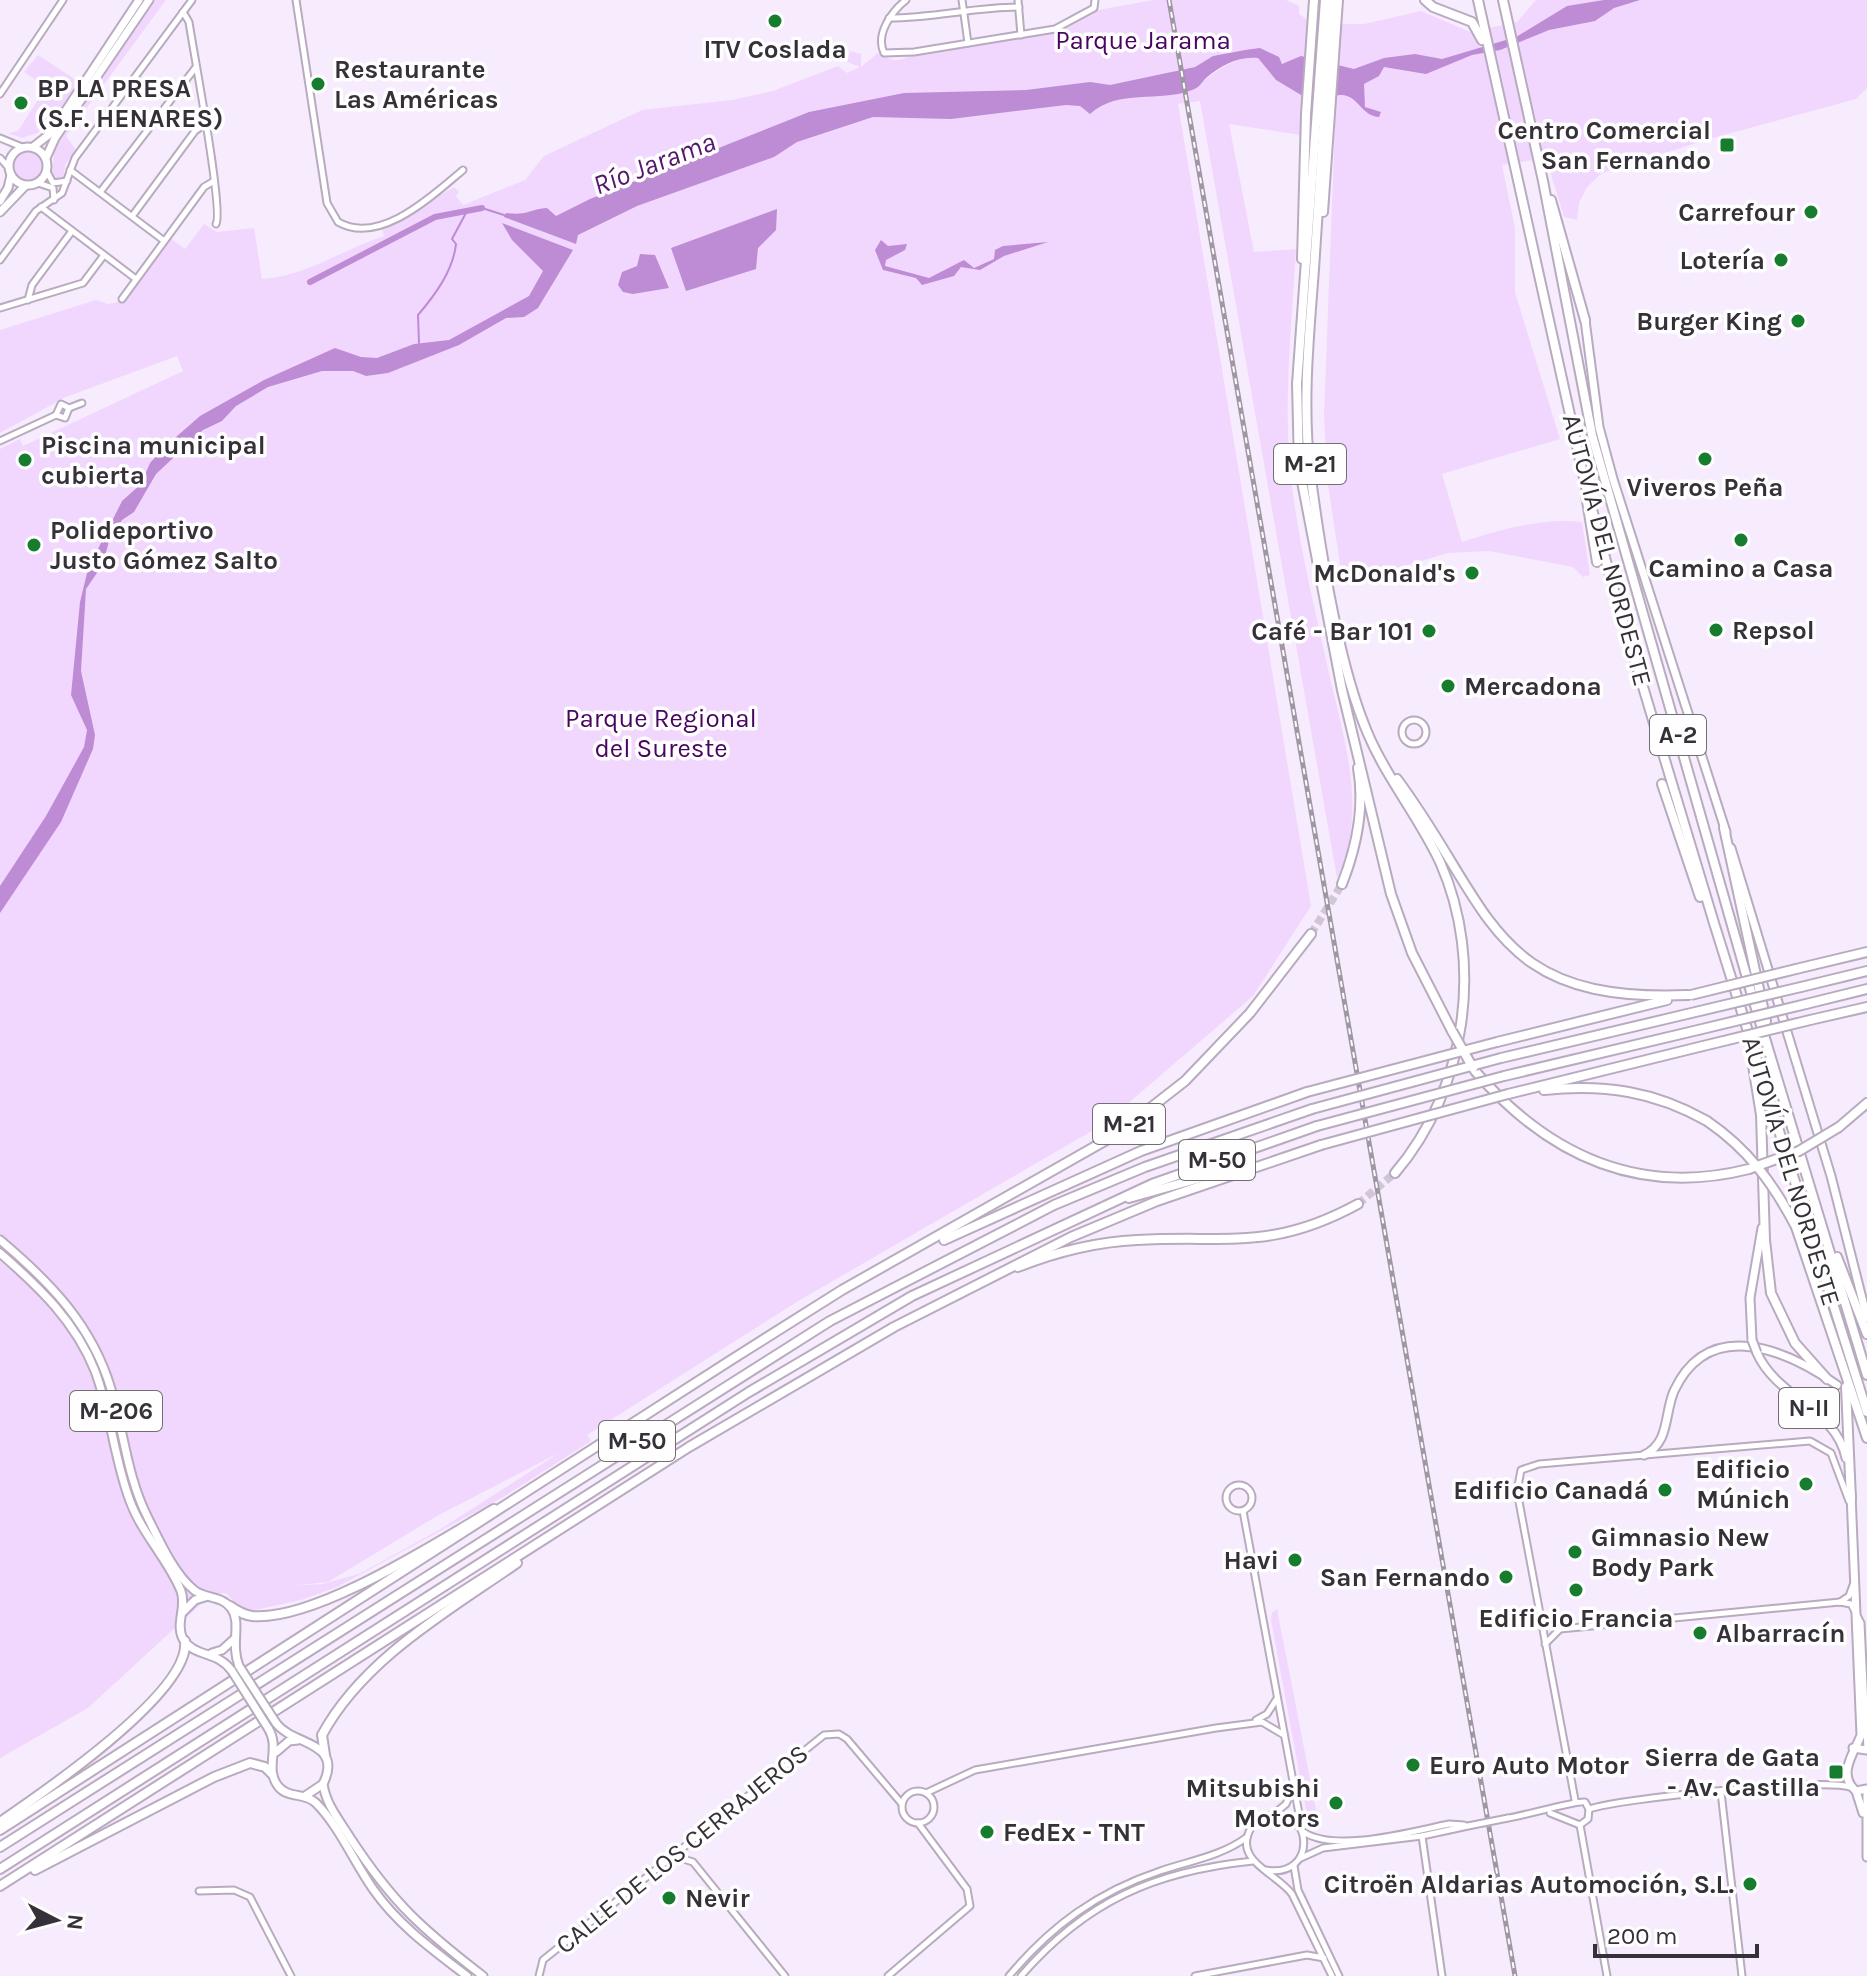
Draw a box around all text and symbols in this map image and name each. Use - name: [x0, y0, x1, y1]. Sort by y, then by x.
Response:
- marker: ITV Coslada: [766, 12, 784, 30]
- park label: Parque Jarama: [1055, 25, 1231, 56]
- place label: ITV Coslada: [703, 34, 847, 65]
- place label: Restaurante Las Américas: [334, 54, 499, 115]
- place label: BP LA PRESA (S.F. HENARES): [37, 73, 223, 134]
- marker: Restaurante Las Américas: [309, 75, 327, 93]
- marker: BP LA PRESA (S.F. HENARES): [12, 94, 30, 112]
- place label: Centro Comercial San Fernando: [1498, 115, 1711, 176]
- water label: Río Jarama: [588, 125, 720, 201]
- marker: Centro Comercial San Fernando: [1718, 136, 1736, 154]
- place label: Carrefour: [1678, 197, 1796, 228]
- marker: Carrefour: [1802, 203, 1820, 221]
- place label: Lotería: [1679, 245, 1765, 276]
- marker: Lotería: [1772, 251, 1790, 269]
- place label: Burger King: [1636, 306, 1782, 337]
- marker: Burger King: [1789, 312, 1807, 330]
- street label: AUTOVÍA DEL NORDESTE: [1556, 410, 1659, 689]
- place label: Piscina municipal cubierta: [41, 430, 266, 491]
- road number: M-21: [1274, 444, 1346, 484]
- marker: Viveros Peña: [1696, 450, 1714, 468]
- marker: Piscina municipal cubierta: [16, 451, 34, 469]
- place label: Viveros Peña: [1627, 472, 1783, 503]
- place label: Polideportivo Justo Gómez Salto: [50, 515, 278, 576]
- marker: Camino a Casa: [1732, 531, 1750, 549]
- marker: Polideportivo Justo Gómez Salto: [25, 536, 43, 554]
- place label: Camino a Casa: [1649, 553, 1833, 584]
- place label: McDonald's: [1313, 558, 1456, 589]
- marker: McDonald's: [1463, 564, 1481, 582]
- place label: Repsol: [1732, 615, 1815, 646]
- place label: Café - Bar 101: [1251, 616, 1413, 647]
- marker: Repsol: [1707, 621, 1725, 639]
- marker: Café - Bar 101: [1420, 622, 1438, 640]
- place label: Mercadona: [1464, 671, 1602, 702]
- marker: Mercadona: [1439, 677, 1457, 695]
- park label: Parque Regional del Sureste: [565, 703, 757, 764]
- road number: A-2: [1650, 715, 1706, 755]
- street label: AUTOVÍA DEL NORDESTE: [1735, 1032, 1848, 1310]
- road number: M-21: [1093, 1104, 1165, 1144]
- road number: M-50: [1179, 1140, 1255, 1180]
- road number: N-II: [1779, 1388, 1839, 1428]
- road number: M-206: [70, 1391, 162, 1431]
- road number: M-50: [599, 1421, 675, 1461]
- place label: Edificio Múnich: [1695, 1454, 1790, 1515]
- place label: Edificio Canadá: [1453, 1475, 1649, 1506]
- marker: Edificio Múnich: [1797, 1475, 1815, 1493]
- marker: Edificio Canadá: [1656, 1481, 1674, 1499]
- place label: Gimnasio New Body Park: [1591, 1522, 1769, 1583]
- marker: Gimnasio New Body Park: [1566, 1543, 1584, 1561]
- place label: Havi: [1223, 1545, 1279, 1576]
- marker: Havi: [1286, 1551, 1304, 1569]
- place label: San Fernando: [1320, 1562, 1490, 1593]
- marker: San Fernando: [1497, 1568, 1515, 1586]
- marker: Edificio Francia: [1567, 1581, 1585, 1599]
- place label: Edificio Francia: [1479, 1603, 1673, 1634]
- place label: Albarracín: [1716, 1618, 1845, 1649]
- marker: Albarracín: [1691, 1624, 1709, 1642]
- street label: CALLE DE LOS CERRAJEROS: [550, 1738, 814, 1960]
- place label: Sierra de Gata - Av. Castilla: [1644, 1742, 1820, 1803]
- place label: Euro Auto Motor: [1429, 1750, 1630, 1781]
- marker: Euro Auto Motor: [1404, 1756, 1422, 1774]
- marker: Sierra de Gata - Av. Castilla: [1827, 1763, 1845, 1781]
- place label: Mitsubishi Motors: [1186, 1773, 1320, 1834]
- marker: Mitsubishi Motors: [1327, 1794, 1345, 1812]
- place label: FedEx - TNT: [1003, 1817, 1145, 1848]
- marker: FedEx - TNT: [978, 1823, 996, 1841]
- place label: Citroën Aldarias Automoción, S.L.: [1324, 1869, 1734, 1900]
- marker: Citroën Aldarias Automoción, S.L.: [1741, 1875, 1759, 1893]
- north arrow: [16, 1880, 96, 1960]
- place label: Nevir: [685, 1883, 750, 1914]
- marker: Nevir: [660, 1889, 678, 1907]
- scale bar: [1595, 1908, 1757, 1958]
- text: N: [61, 1913, 89, 1931]
- text: 200 m: [1607, 1922, 1678, 1950]

